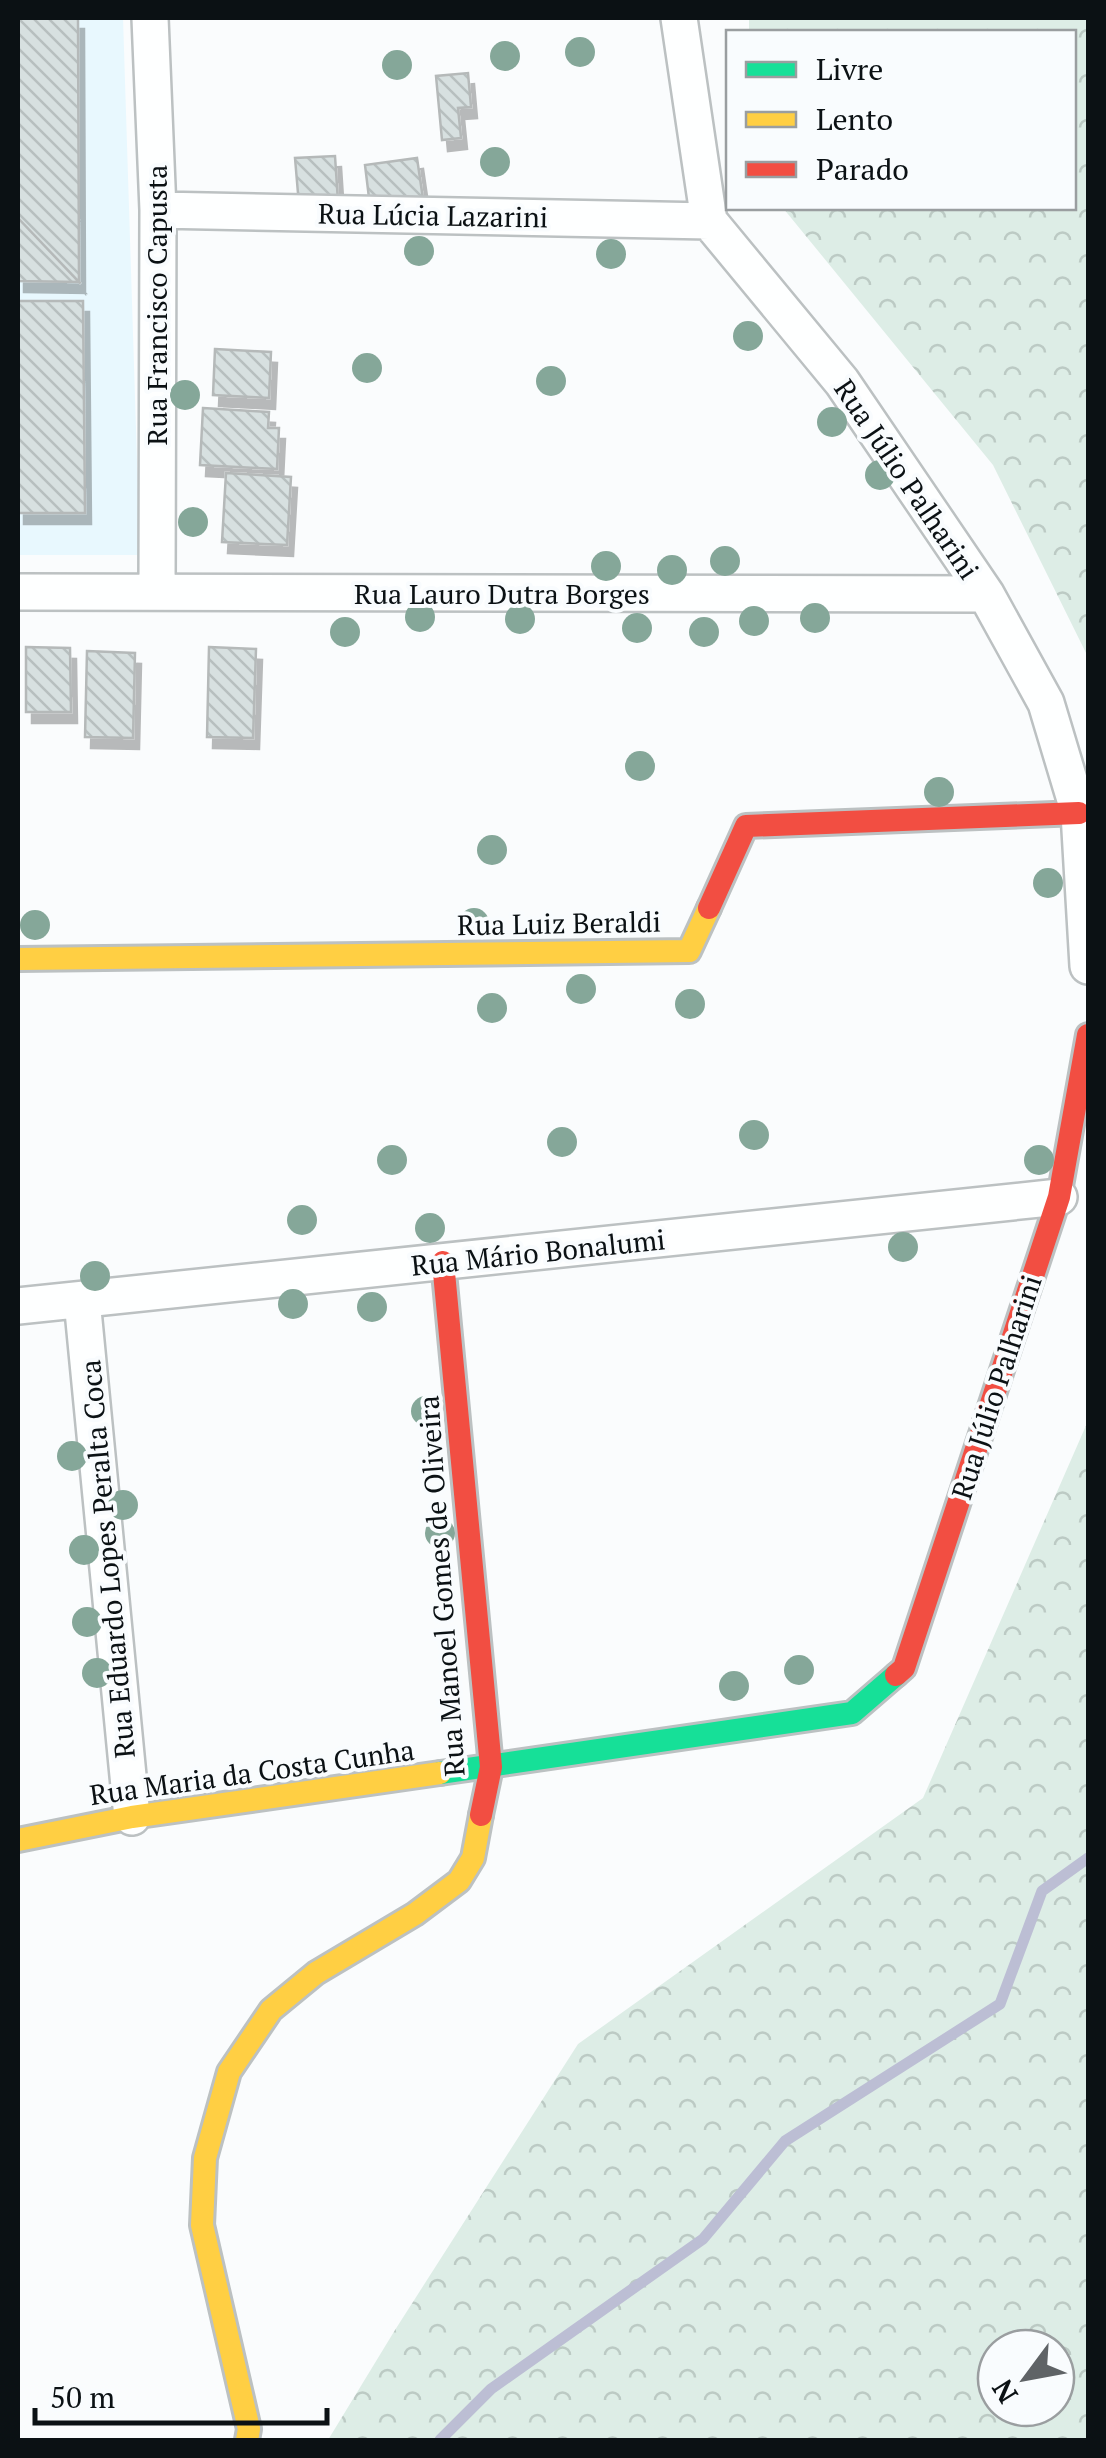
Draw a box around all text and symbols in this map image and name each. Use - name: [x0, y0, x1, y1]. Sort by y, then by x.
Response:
- legend: [726, 30, 1076, 210]
- text: Livre: [816, 49, 883, 89]
- text: Lento: [816, 99, 893, 139]
- text: Parado: [816, 149, 909, 189]
- street label: Rua Francisco Capusta: [138, 165, 175, 445]
- street label: Rua Lúcia Lazarini: [318, 194, 548, 236]
- street label: Rua Júlio Palharini: [826, 372, 988, 586]
- street label: Rua Lauro Dutra Borges: [354, 575, 650, 612]
- street label: Rua Luiz Beraldi: [457, 903, 661, 943]
- street label: Rua Mário Bonalumi: [409, 1220, 667, 1284]
- street label: Rua Júlio Palharini: [942, 1270, 1050, 1504]
- street label: Rua Eduardo Lopes Peralta Coca: [71, 1358, 143, 1760]
- street label: Rua Manoel Gomes de Oliveira: [409, 1394, 473, 1778]
- street label: Rua Maria da Costa Cunha: [87, 1731, 417, 1813]
- north arrow: [976, 2328, 1076, 2428]
- scale bar: [35, 2363, 328, 2425]
- text: N: [983, 2373, 1026, 2410]
- text: 50 m: [50, 2377, 115, 2417]

